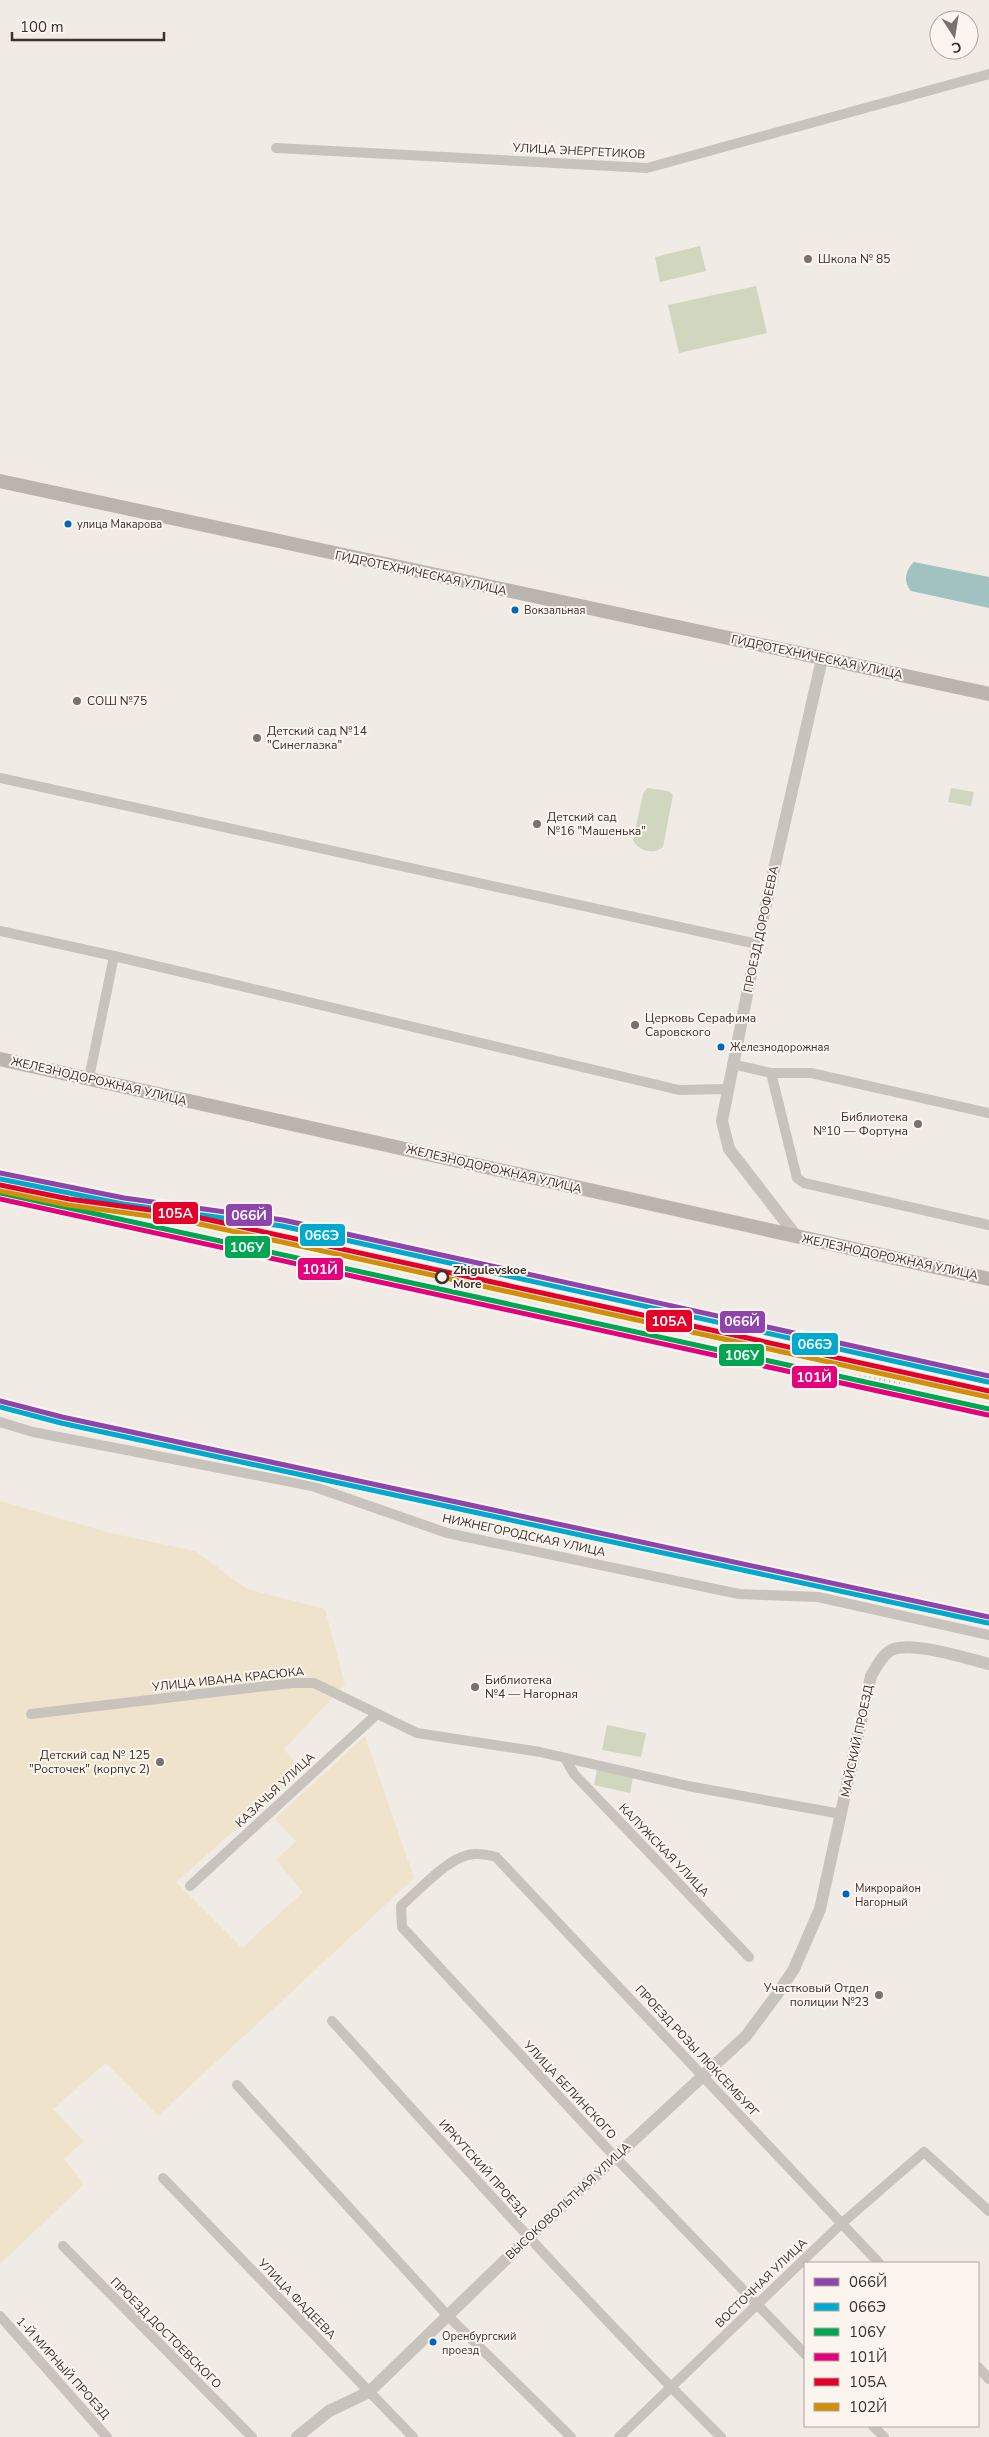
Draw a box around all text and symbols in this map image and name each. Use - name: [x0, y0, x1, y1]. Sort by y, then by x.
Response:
- scale bar: [12, 10, 165, 42]
- north arrow: [929, 10, 979, 60]
- text: 100 m: [20, 17, 64, 37]
- text: С: [949, 37, 963, 58]
- street label: УЛИЦА ЭНЕРГЕТИКОВ: [511, 139, 646, 162]
- place label: Школа № 85: [818, 251, 891, 267]
- marker: Школа № 85: [802, 253, 814, 265]
- place label: улица Макарова: [77, 517, 162, 532]
- marker: улица Макарова: [63, 519, 73, 529]
- street label: ГИДРОТЕХНИЧЕСКАЯ УЛИЦА: [334, 547, 509, 599]
- place label: Вокзальная: [524, 603, 585, 618]
- marker: Вокзальная: [510, 605, 520, 615]
- street label: ГИДРОТЕХНИЧЕСКАЯ УЛИЦА: [730, 631, 905, 683]
- place label: СОШ №75: [87, 693, 147, 709]
- marker: СОШ №75: [71, 695, 83, 707]
- place label: Детский сад №14 "Синеглазка": [267, 723, 367, 753]
- marker: Детский сад №14 "Синеглазка": [251, 732, 263, 744]
- place label: Детский сад №16 "Машенька": [547, 809, 646, 839]
- marker: Детский сад №16 "Машенька": [531, 818, 543, 830]
- street label: ПРОЕЗД ДОРОФЕЕВА: [740, 864, 782, 994]
- place label: Церковь Серафима Саровского: [645, 1010, 756, 1040]
- marker: Церковь Серафима Саровского: [629, 1019, 641, 1031]
- place label: Железнодорожная: [730, 1040, 829, 1055]
- marker: Железнодорожная: [716, 1042, 726, 1052]
- street label: ЖЕЛЕЗНОДОРОЖНАЯ УЛИЦА: [10, 1053, 189, 1109]
- place label: Библиотека №10 — Фортуна: [813, 1109, 908, 1139]
- marker: Библиотека №10 — Фортуна: [912, 1118, 924, 1130]
- street label: ЖЕЛЕЗНОДОРОЖНАЯ УЛИЦА: [405, 1141, 584, 1197]
- line badge: 105А: [152, 1201, 199, 1225]
- line badge: 066Й: [225, 1203, 273, 1227]
- text: 105А: [157, 1204, 193, 1223]
- text: 066Й: [231, 1206, 267, 1225]
- line badge: 066Э: [299, 1223, 346, 1247]
- text: 066Э: [305, 1226, 339, 1245]
- street label: ЖЕЛЕЗНОДОРОЖНАЯ УЛИЦА: [800, 1230, 980, 1284]
- line badge: 106У: [224, 1235, 271, 1259]
- text: 106У: [230, 1238, 265, 1257]
- line badge: 101Й: [297, 1257, 344, 1281]
- text: 101Й: [302, 1260, 338, 1279]
- place label: Zhigulevskoe More: [453, 1262, 527, 1292]
- marker: Zhigulevskoe More: [435, 1270, 449, 1284]
- line badge: 105А: [645, 1309, 693, 1333]
- line badge: 066Й: [719, 1310, 766, 1334]
- text: 105А: [651, 1312, 687, 1331]
- text: 066Й: [724, 1312, 760, 1331]
- line badge: 066Э: [791, 1332, 839, 1356]
- text: 066Э: [798, 1335, 832, 1354]
- line badge: 106У: [718, 1343, 765, 1367]
- text: 106У: [725, 1346, 760, 1365]
- line badge: 101Й: [791, 1365, 838, 1389]
- text: 101Й: [796, 1368, 832, 1387]
- street label: НИЖНЕГОРОДСКАЯ УЛИЦА: [441, 1510, 607, 1560]
- street label: УЛИЦА ИВАНА КРАСЮКА: [150, 1663, 305, 1695]
- place label: Библиотека №4 — Нагорная: [485, 1672, 578, 1702]
- marker: Библиотека №4 — Нагорная: [469, 1681, 481, 1693]
- street label: МАЙСКИЙ ПРОЕЗД: [837, 1683, 877, 1799]
- place label: Детский сад № 125 "Росточек" (корпус 2): [29, 1747, 150, 1777]
- street label: КАЗАЧЬЯ УЛИЦА: [232, 1749, 318, 1831]
- marker: Детский сад № 125 "Росточек" (корпус 2): [154, 1756, 166, 1768]
- street label: КАЛУЖСКАЯ УЛИЦА: [615, 1800, 713, 1900]
- place label: Микрорайон Нагорный: [855, 1881, 921, 1910]
- marker: Микрорайон Нагорный: [841, 1889, 851, 1899]
- place label: Участковый Отдел полиции №23: [763, 1980, 869, 2010]
- street label: ПРОЕЗД РОЗЫ ЛЮКСЕМБУРГ: [632, 1982, 763, 2121]
- marker: Участковый Отдел полиции №23: [873, 1989, 885, 2001]
- street label: УЛИЦА БЕЛИНСКОГО: [519, 2037, 620, 2143]
- street label: ИРКУТСКИЙ ПРОЕЗД: [435, 2116, 531, 2220]
- street label: ВЫСОКОВОЛЬТНАЯ УЛИЦА: [502, 2139, 634, 2263]
- street label: ВОСТОЧНАЯ УЛИЦА: [712, 2235, 811, 2331]
- street label: УЛИЦА ФАДЕЕВА: [254, 2255, 340, 2343]
- legend: [804, 2262, 979, 2427]
- text: 066Й: [849, 2272, 887, 2292]
- street label: ПРОЕЗД ДОСТОЕВСКОГО: [107, 2274, 225, 2392]
- text: 066Э: [849, 2297, 886, 2317]
- street label: 1-Й МИРНЫЙ ПРОЕЗД: [13, 2314, 114, 2423]
- text: 106У: [849, 2322, 886, 2342]
- place label: Оренбургский проезд: [442, 2329, 516, 2358]
- marker: Оренбургский проезд: [428, 2337, 438, 2347]
- text: 101Й: [849, 2347, 887, 2367]
- text: 105А: [849, 2372, 887, 2392]
- text: 102Й: [849, 2397, 887, 2417]

